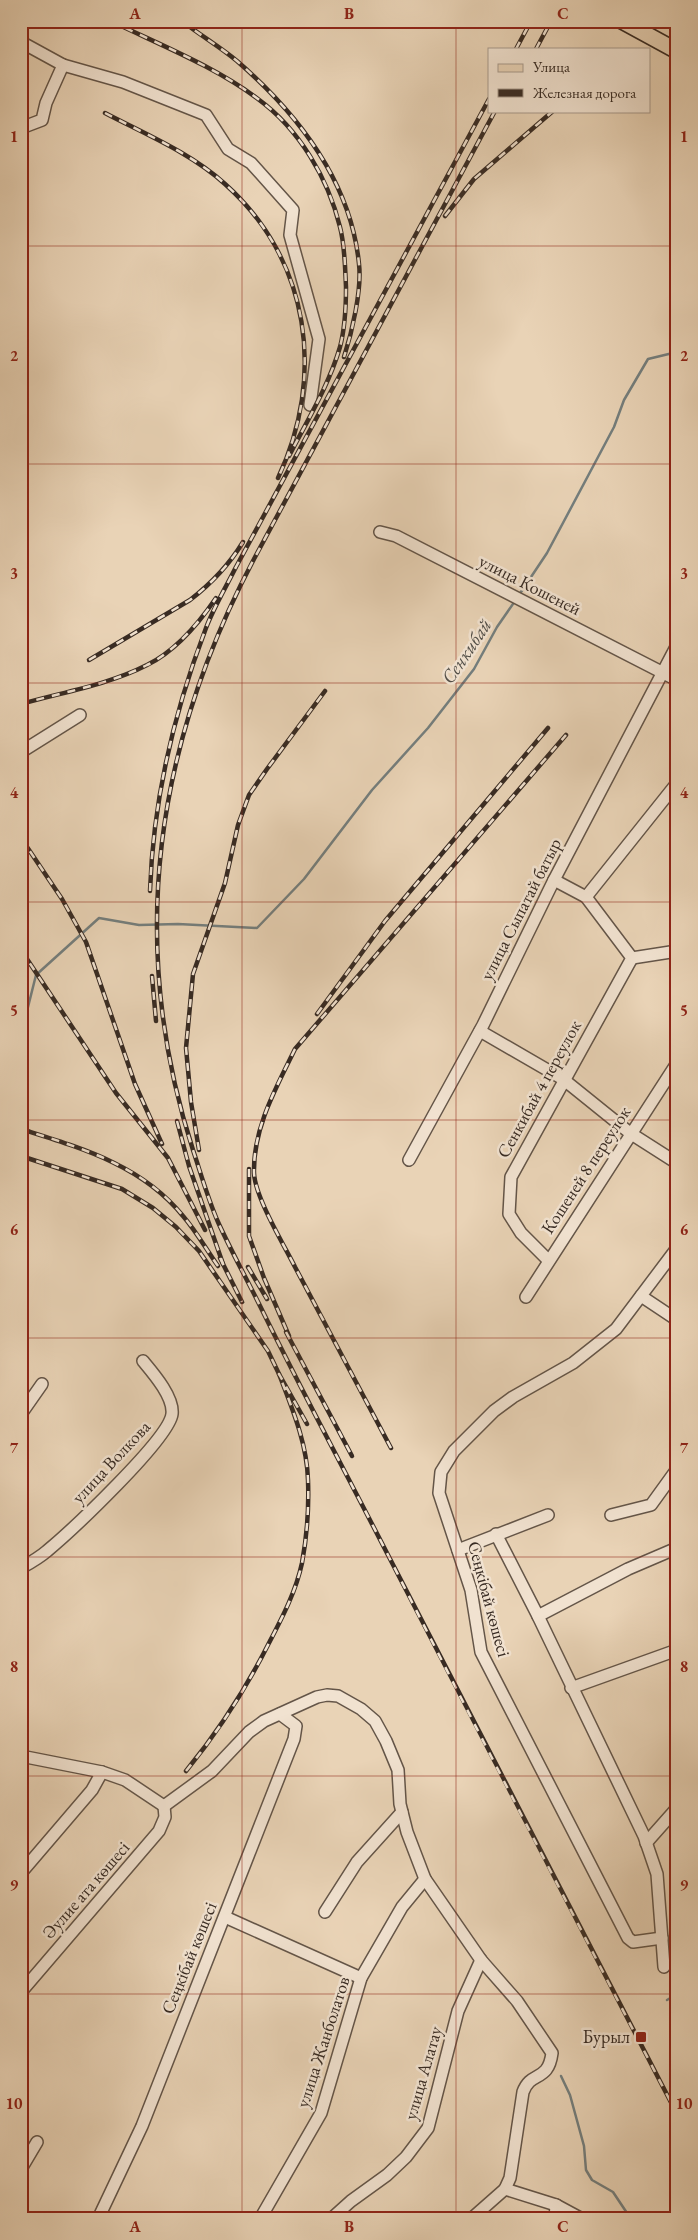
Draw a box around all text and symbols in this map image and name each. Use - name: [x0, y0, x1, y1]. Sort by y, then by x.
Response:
- text: A: [128, 3, 141, 24]
- text: B: [344, 3, 354, 24]
- text: C: [557, 3, 569, 24]
- legend: [488, 48, 650, 112]
- text: Улица: [532, 57, 570, 76]
- text: Железная дорога: [532, 83, 636, 102]
- text: 1: [10, 126, 18, 147]
- text: 1: [680, 126, 688, 147]
- text: 2: [10, 345, 19, 366]
- text: 2: [680, 345, 689, 366]
- street label: улица Кошеней: [475, 549, 586, 620]
- text: 3: [10, 563, 18, 584]
- text: 3: [680, 563, 688, 584]
- water label: Сенкибай: [436, 614, 497, 689]
- text: 4: [10, 782, 19, 803]
- text: 4: [680, 782, 689, 803]
- street label: улица Сыпатай батыр: [475, 834, 566, 984]
- text: 5: [10, 1000, 18, 1021]
- text: 5: [680, 1000, 688, 1021]
- street label: Сенкибай 4 переулок: [491, 1015, 586, 1162]
- street label: Кошеней 8 переулок: [536, 1101, 636, 1238]
- text: 6: [10, 1219, 19, 1240]
- text: 6: [680, 1219, 689, 1240]
- street label: улица Волкова: [66, 1415, 155, 1508]
- text: 7: [10, 1437, 19, 1458]
- text: 7: [680, 1437, 689, 1458]
- street label: Сеңкібай көшесі: [463, 1539, 516, 1660]
- text: 8: [10, 1656, 18, 1677]
- text: 8: [680, 1656, 688, 1677]
- street label: Әулие ата көшесі: [37, 1836, 135, 1943]
- text: 9: [10, 1874, 19, 1895]
- text: 9: [680, 1874, 689, 1895]
- street label: Сеңкібай көшесі: [156, 1898, 222, 2017]
- street label: улица Жанболатов: [290, 1973, 355, 2110]
- street label: улица Алатау: [398, 2023, 447, 2122]
- place label: Бурыл: [583, 2025, 630, 2048]
- marker: Бурыл: [634, 2030, 648, 2044]
- text: 10: [6, 2093, 23, 2114]
- text: 10: [676, 2093, 693, 2114]
- text: A: [128, 2216, 141, 2237]
- text: B: [344, 2216, 354, 2237]
- text: C: [557, 2216, 569, 2237]

